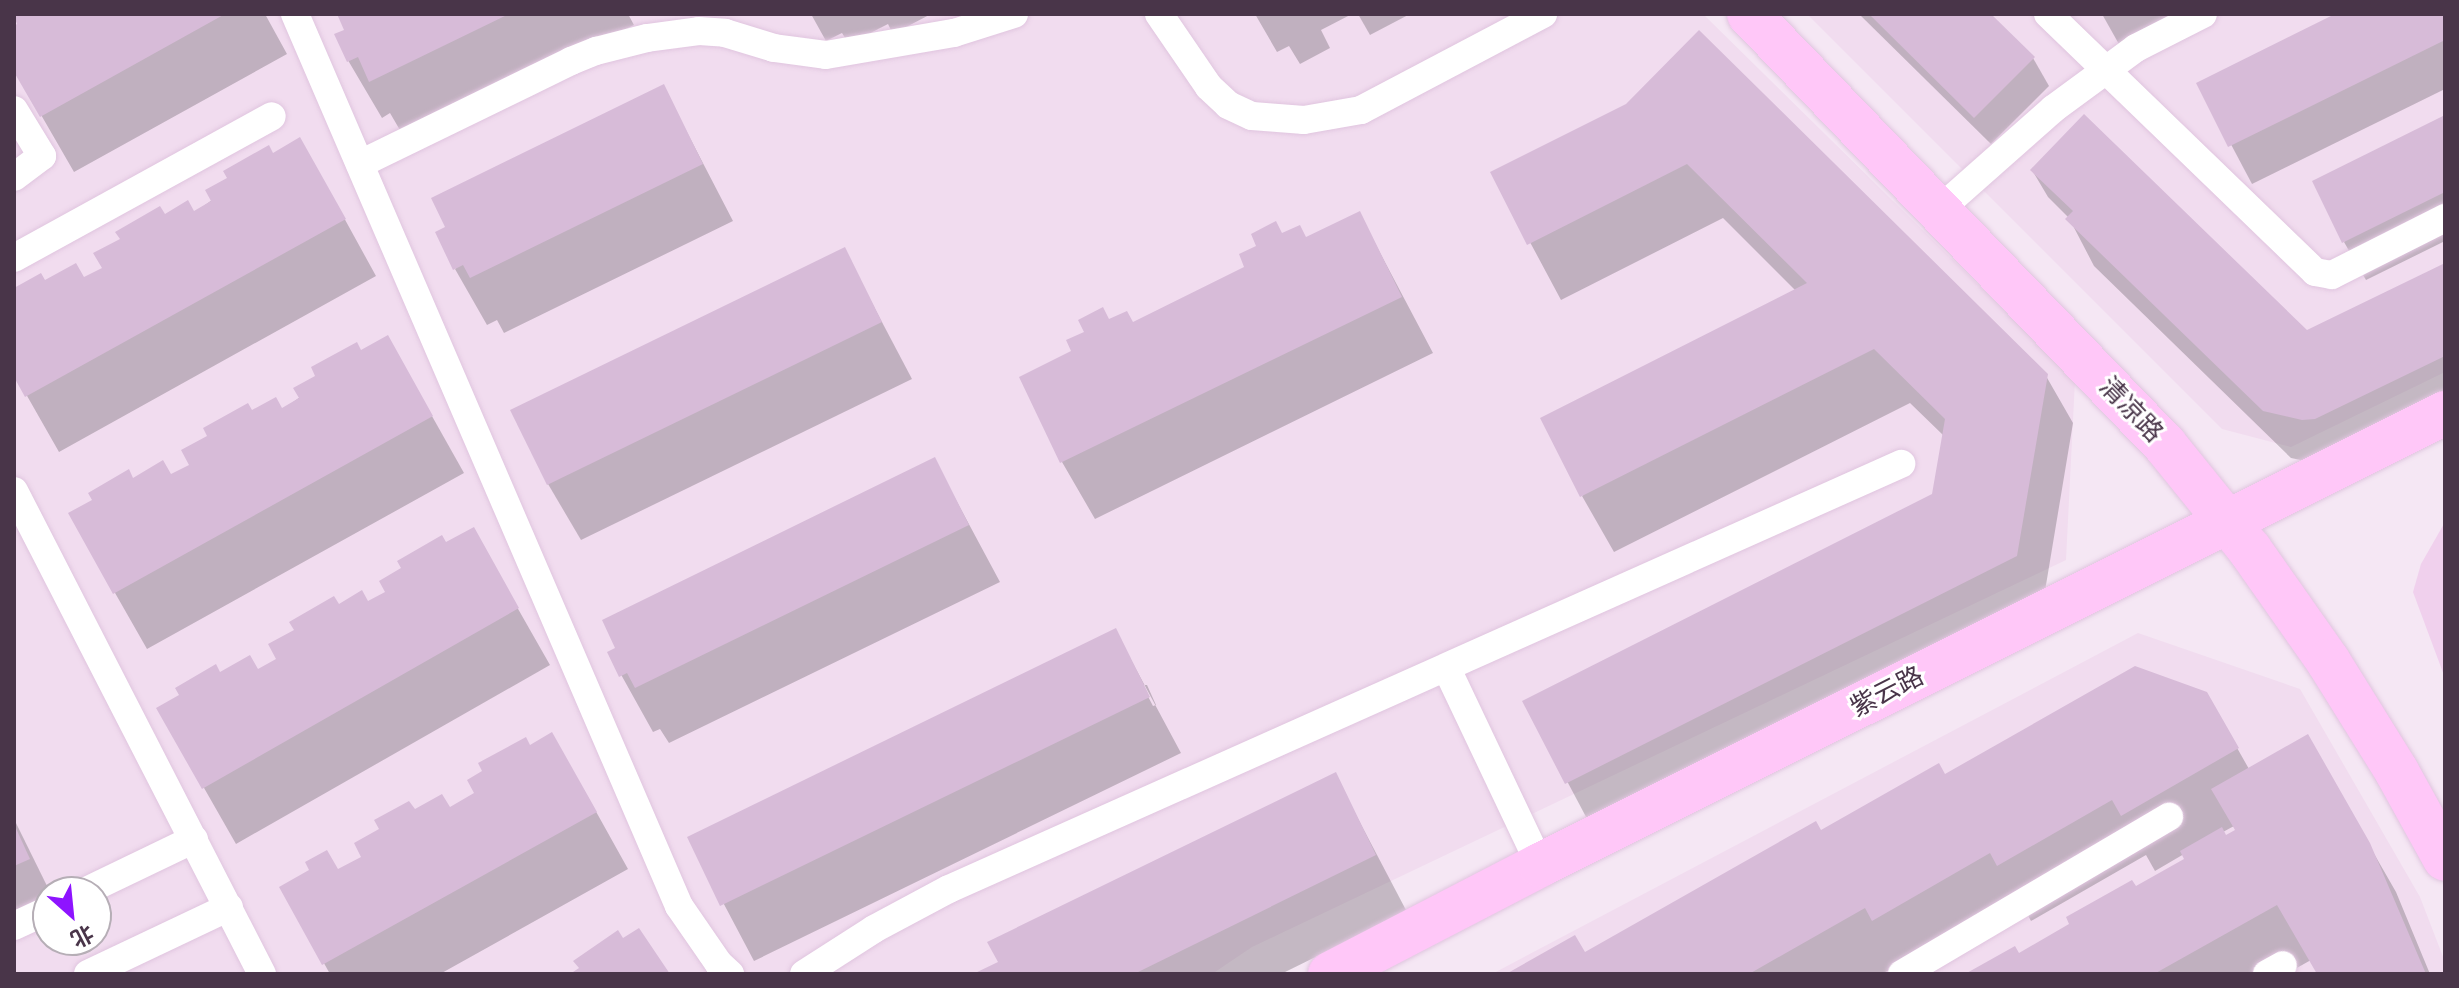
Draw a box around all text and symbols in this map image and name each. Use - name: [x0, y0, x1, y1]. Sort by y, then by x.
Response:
- street label: 清凉路: [2093, 371, 2169, 449]
- street label: 紫云路: [1845, 660, 1929, 724]
- north arrow: [32, 876, 112, 956]
- text: 北: [67, 920, 98, 952]

